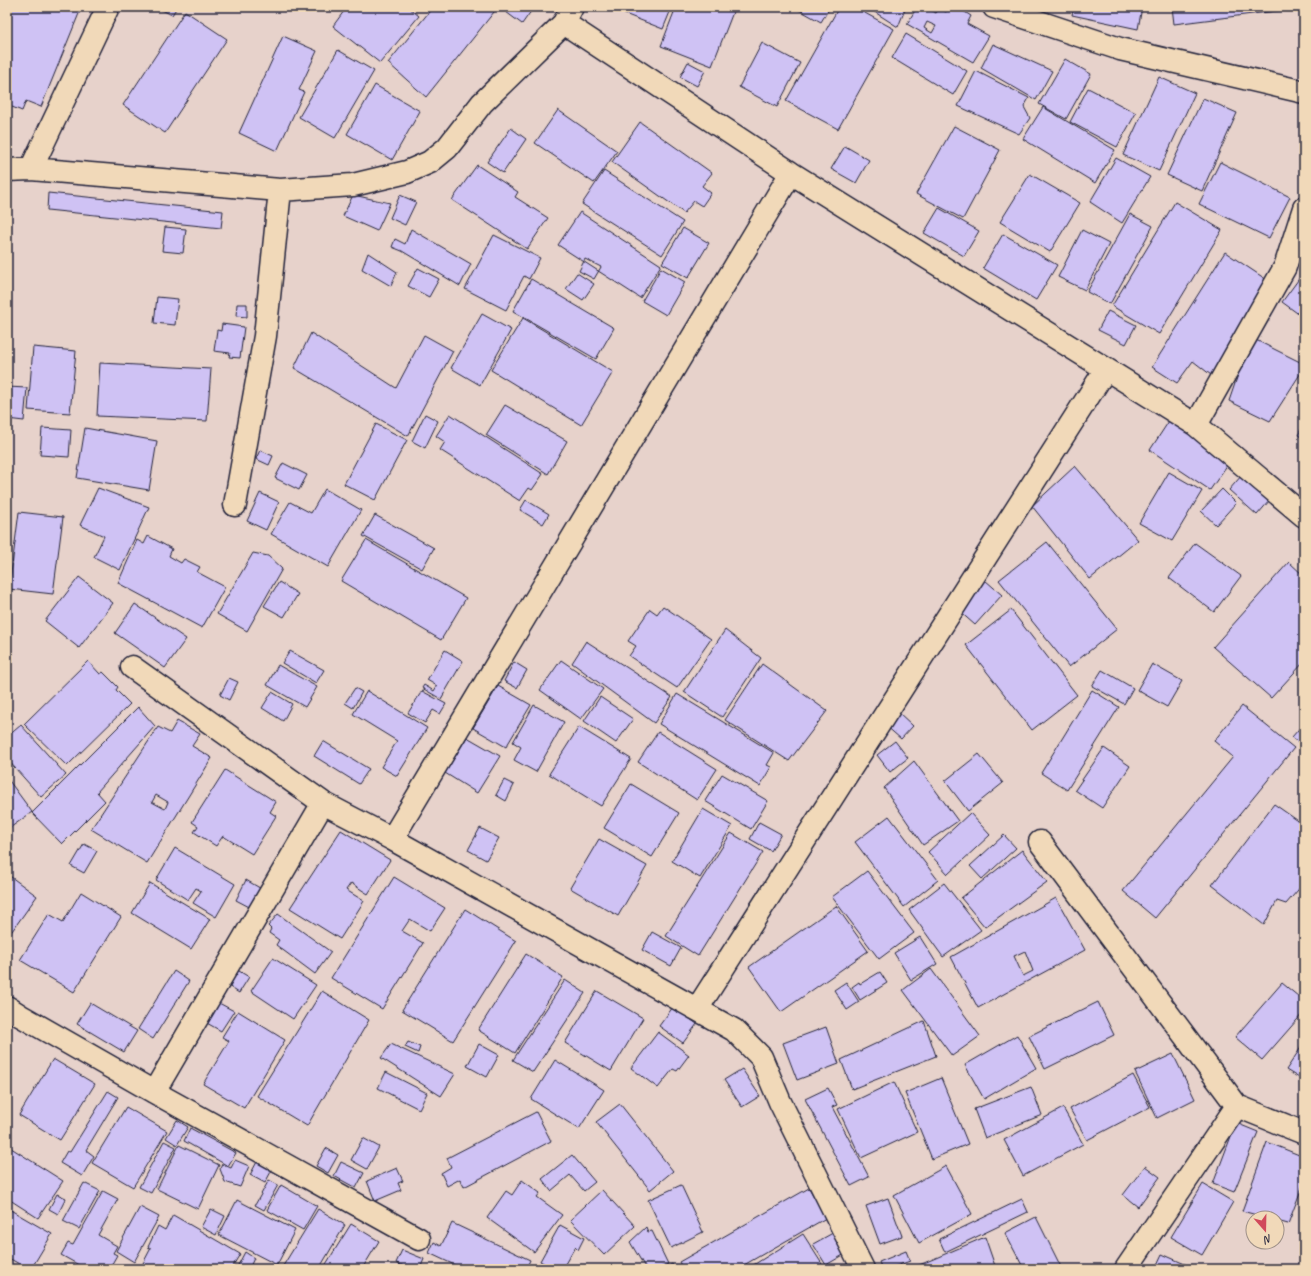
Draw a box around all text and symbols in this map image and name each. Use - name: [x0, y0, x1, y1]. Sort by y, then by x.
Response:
- north arrow: [1245, 1210, 1285, 1250]
- text: N: [1261, 1232, 1274, 1248]

